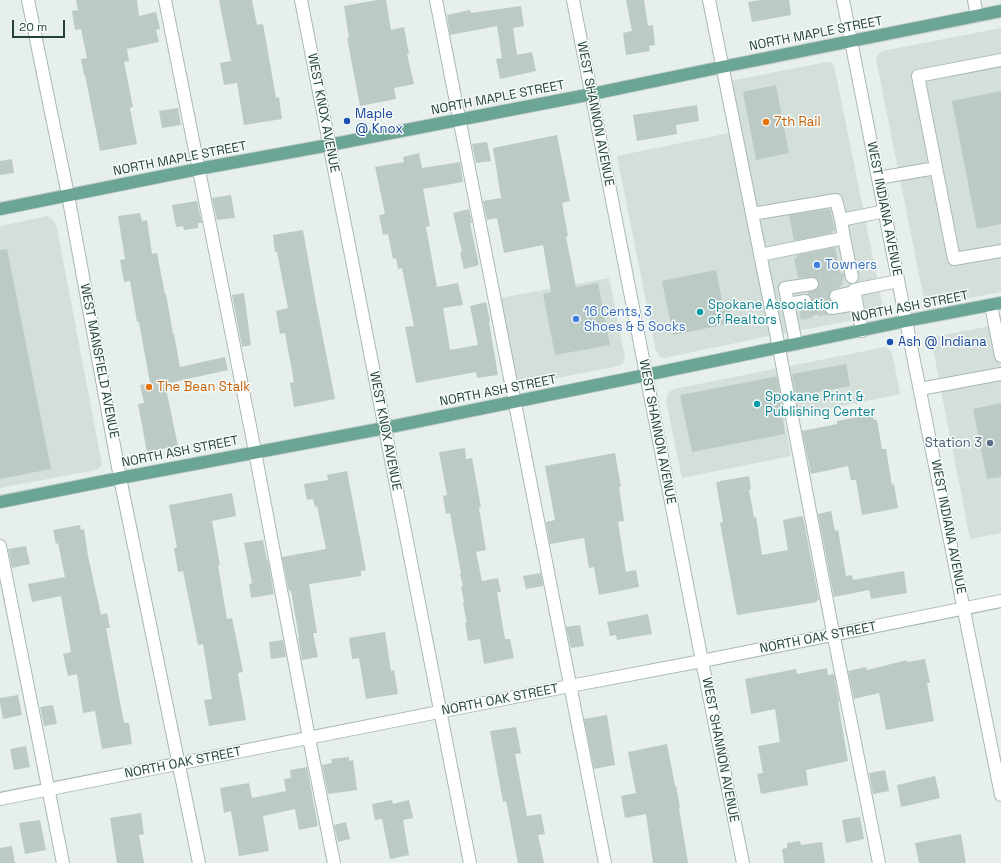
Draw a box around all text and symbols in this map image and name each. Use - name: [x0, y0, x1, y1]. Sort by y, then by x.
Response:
- scale bar: [14, 12, 67, 38]
- street label: NORTH MAPLE STREET: [748, 13, 884, 55]
- text: 20 m: [19, 19, 47, 35]
- street label: WEST SHANNON AVENUE: [573, 40, 617, 188]
- street label: WEST KNOX AVENUE: [304, 52, 342, 174]
- street label: NORTH MAPLE STREET: [430, 77, 566, 119]
- place label: Maple @ Knox: [355, 106, 403, 137]
- place label: 7th Rail: [774, 114, 821, 130]
- marker: Maple @ Knox: [342, 116, 352, 126]
- marker: 7th Rail: [761, 117, 771, 127]
- street label: NORTH MAPLE STREET: [112, 138, 248, 180]
- street label: WEST INDIANA AVENUE: [863, 140, 905, 278]
- place label: Towners: [825, 257, 877, 273]
- marker: Towners: [812, 260, 822, 270]
- street label: WEST MANSFIELD AVENUE: [76, 282, 122, 440]
- street label: NORTH ASH STREET: [850, 288, 970, 326]
- place label: Spokane Association of Realtors: [708, 297, 839, 328]
- place label: 16 Cents, 3 Shoes & 5 Socks: [584, 304, 686, 335]
- marker: Spokane Association of Realtors: [695, 307, 705, 317]
- marker: 16 Cents, 3 Shoes & 5 Socks: [571, 314, 581, 324]
- place label: Ash @ Indiana: [898, 334, 987, 350]
- marker: Ash @ Indiana: [885, 337, 895, 347]
- street label: WEST SHANNON AVENUE: [635, 358, 679, 506]
- street label: WEST KNOX AVENUE: [366, 370, 404, 492]
- street label: NORTH ASH STREET: [438, 372, 558, 410]
- place label: The Bean Stalk: [157, 379, 250, 395]
- marker: The Bean Stalk: [144, 382, 154, 392]
- place label: Spokane Print & Publishing Center: [765, 389, 875, 420]
- marker: Spokane Print & Publishing Center: [752, 399, 762, 409]
- street label: NORTH ASH STREET: [120, 433, 240, 471]
- place label: Station 3: [925, 435, 982, 451]
- marker: Station 3: [985, 438, 995, 448]
- street label: WEST INDIANA AVENUE: [927, 458, 969, 596]
- street label: NORTH OAK STREET: [758, 619, 878, 657]
- street label: WEST SHANNON AVENUE: [698, 676, 742, 824]
- street label: NORTH OAK STREET: [440, 681, 560, 719]
- street label: NORTH OAK STREET: [123, 744, 243, 782]

